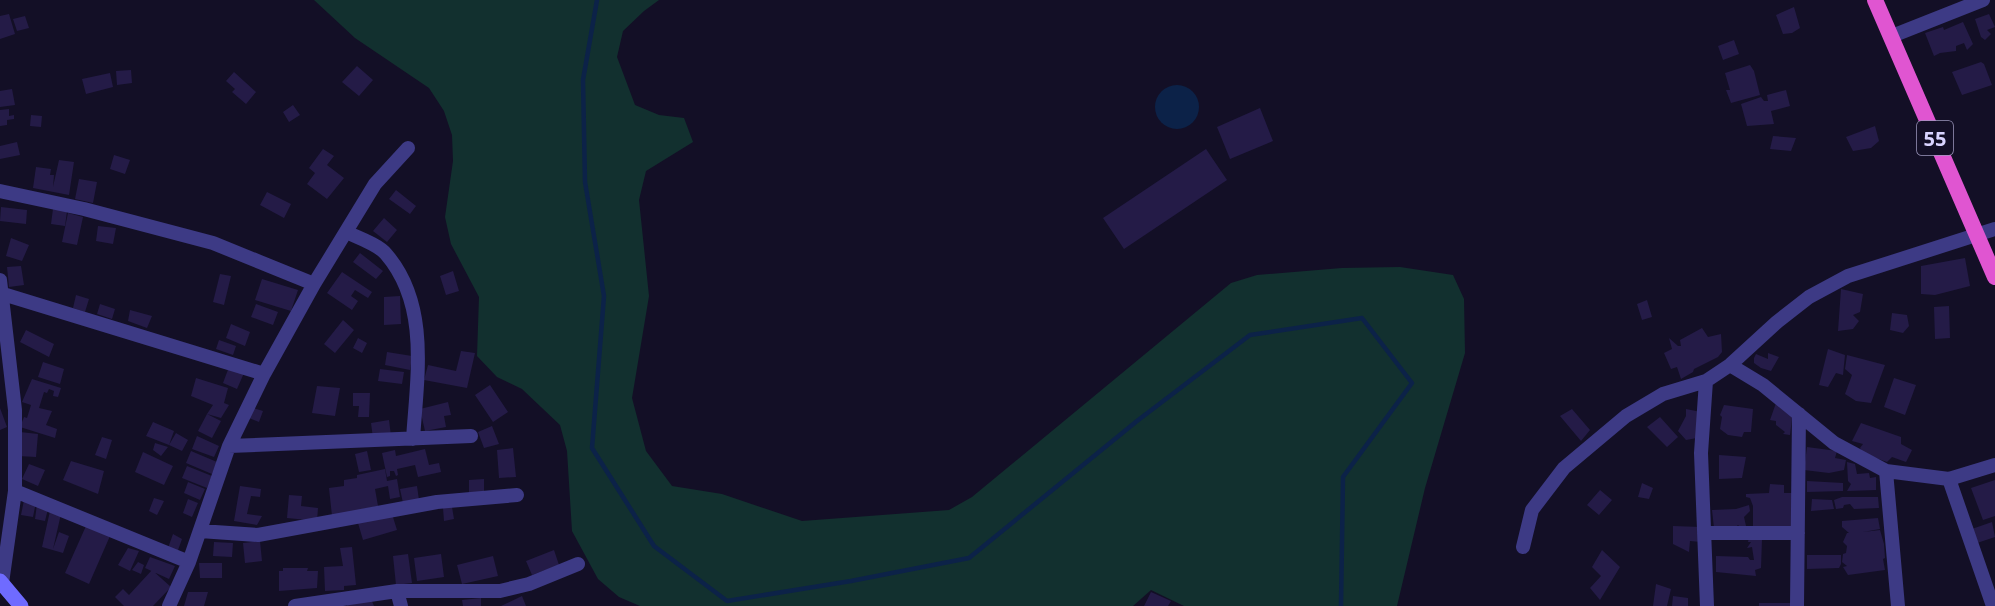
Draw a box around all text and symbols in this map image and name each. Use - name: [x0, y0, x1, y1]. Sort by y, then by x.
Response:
- road number: 55: [1917, 121, 1953, 155]

